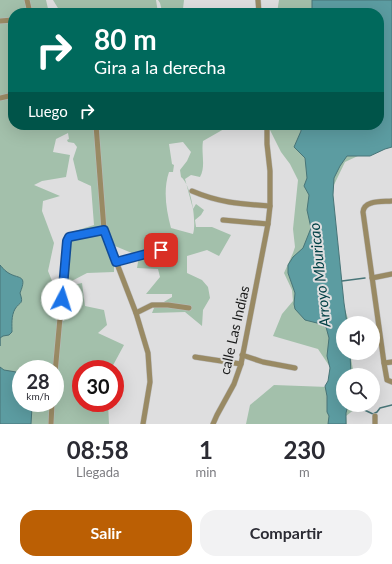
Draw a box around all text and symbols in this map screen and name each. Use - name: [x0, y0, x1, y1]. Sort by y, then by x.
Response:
- text: 80 m: [94, 22, 157, 56]
- icon: right: [28, 24, 80, 76]
- text: Gira a la derecha: [94, 56, 226, 78]
- icon: right: [76, 100, 98, 122]
- text: Luego: [28, 102, 68, 120]
- water label: Arroyo Mburicao: [305, 222, 334, 329]
- pin: [144, 233, 178, 267]
- icon: arrive: [150, 239, 172, 261]
- position arrow: [41, 278, 83, 320]
- street label: calle Las Indias: [215, 284, 253, 376]
- map controls: [336, 316, 380, 412]
- button: sound: [336, 316, 380, 360]
- speed limit sign: 30: [72, 360, 124, 412]
- button: search: [336, 368, 380, 412]
- text: 28: [26, 369, 50, 393]
- text: km/h: [26, 390, 50, 402]
- text: 08:58: [67, 435, 129, 464]
- text: 1: [199, 435, 213, 464]
- text: 230: [283, 435, 325, 464]
- text: Llegada: [76, 464, 120, 480]
- text: min: [196, 464, 217, 480]
- text: m: [299, 464, 310, 480]
- button: Salir: [20, 510, 192, 556]
- button: Compartir: [200, 510, 372, 556]

